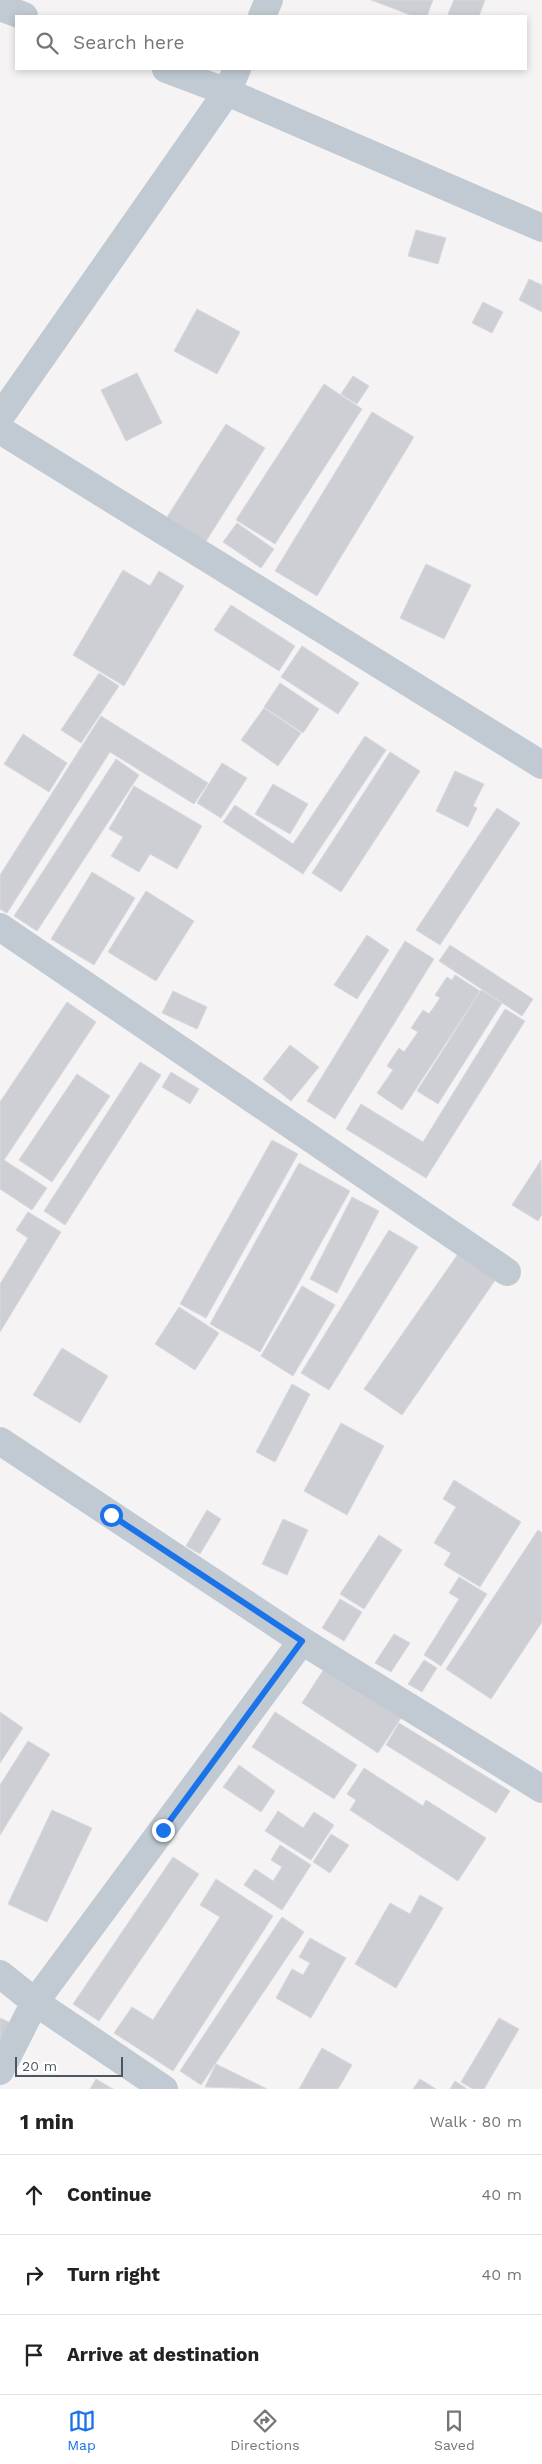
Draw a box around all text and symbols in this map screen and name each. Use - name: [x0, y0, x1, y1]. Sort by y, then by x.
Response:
- search box: [15, 15, 527, 70]
- icon: search: [33, 29, 61, 57]
- text: Search here: [73, 31, 184, 54]
- route start: [100, 1504, 123, 1527]
- route end: [152, 1819, 175, 1842]
- scale bar: [15, 2054, 122, 2077]
- text: 20 m: [22, 2058, 57, 2074]
- text: 1 min: [20, 2109, 74, 2134]
- text: Walk · 80 m: [430, 2112, 522, 2131]
- icon: ahead: [20, 2181, 48, 2209]
- text: Continue: [67, 2183, 151, 2206]
- text: 40 m: [482, 2185, 522, 2204]
- icon: right: [20, 2261, 48, 2289]
- text: Turn right: [67, 2263, 160, 2286]
- text: 40 m: [482, 2265, 522, 2284]
- icon: arrive: [20, 2341, 48, 2369]
- text: Arrive at destination: [67, 2343, 259, 2366]
- tab: Map: [67, 2407, 96, 2453]
- tab: Directions: [230, 2407, 300, 2453]
- tab: Saved: [434, 2407, 475, 2453]

